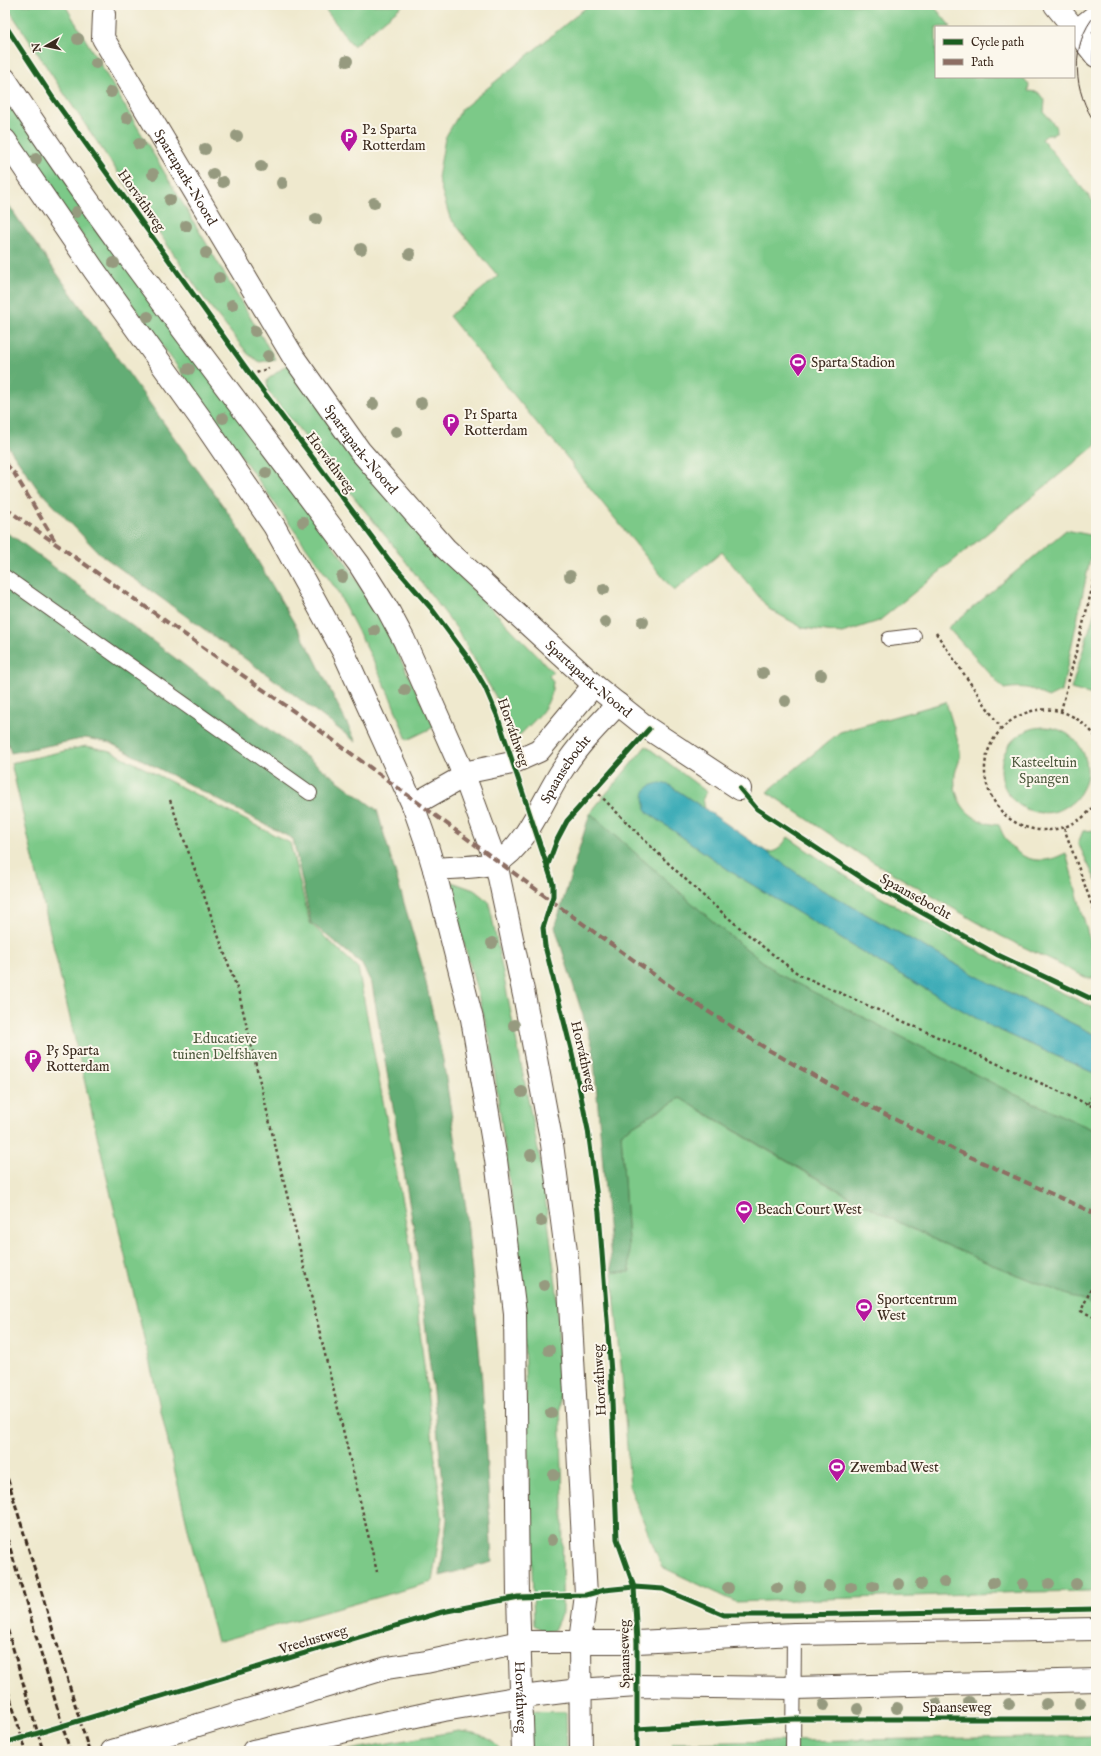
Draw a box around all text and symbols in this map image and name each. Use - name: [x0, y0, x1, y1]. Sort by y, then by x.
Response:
- north arrow: [26, 26, 66, 66]
- legend: [935, 26, 1075, 78]
- text: Cycle path: [971, 35, 1025, 51]
- text: N: [29, 41, 45, 54]
- text: Path: [971, 55, 994, 70]
- place label: P2 Sparta Rotterdam: [362, 121, 426, 155]
- street label: Spartapark-Noord: [149, 126, 221, 229]
- parking icon: P2 Sparta Rotterdam: [339, 127, 359, 152]
- street label: Horváthweg: [113, 166, 169, 235]
- sports icon: Sparta Stadion: [788, 352, 808, 377]
- place label: Sparta Stadion: [811, 354, 896, 372]
- street label: Spartapark-Noord: [320, 401, 402, 498]
- place label: P1 Sparta Rotterdam: [464, 406, 528, 440]
- parking icon: P1 Sparta Rotterdam: [441, 412, 461, 437]
- street label: Horváthweg: [301, 428, 359, 497]
- street label: Spartapark-Noord: [541, 637, 636, 722]
- street label: Horváthweg: [493, 695, 533, 770]
- street label: Spaansebocht: [537, 731, 595, 807]
- park label: Kasteeltuin Spangen: [1011, 754, 1077, 788]
- street label: Spaansebocht: [877, 870, 955, 924]
- street label: Horváthweg: [566, 1019, 600, 1094]
- park label: Educatieve tuinen Delfshaven: [172, 1030, 278, 1064]
- place label: P5 Sparta Rotterdam: [46, 1042, 110, 1076]
- parking icon: P5 Sparta Rotterdam: [23, 1048, 43, 1073]
- sports icon: Beach Court West: [734, 1199, 754, 1224]
- place label: Beach Court West: [757, 1201, 862, 1219]
- place label: Sportcentrum West: [877, 1291, 957, 1325]
- sports icon: Sportcentrum West: [854, 1297, 874, 1322]
- street label: Horváthweg: [589, 1343, 611, 1416]
- sports icon: Zwembad West: [827, 1457, 847, 1482]
- place label: Zwembad West: [850, 1459, 939, 1477]
- street label: Spaanseweg: [615, 1619, 635, 1689]
- street label: Vreelustweg: [276, 1621, 350, 1659]
- street label: Horváthweg: [510, 1661, 530, 1734]
- street label: Spaanseweg: [923, 1699, 992, 1717]

